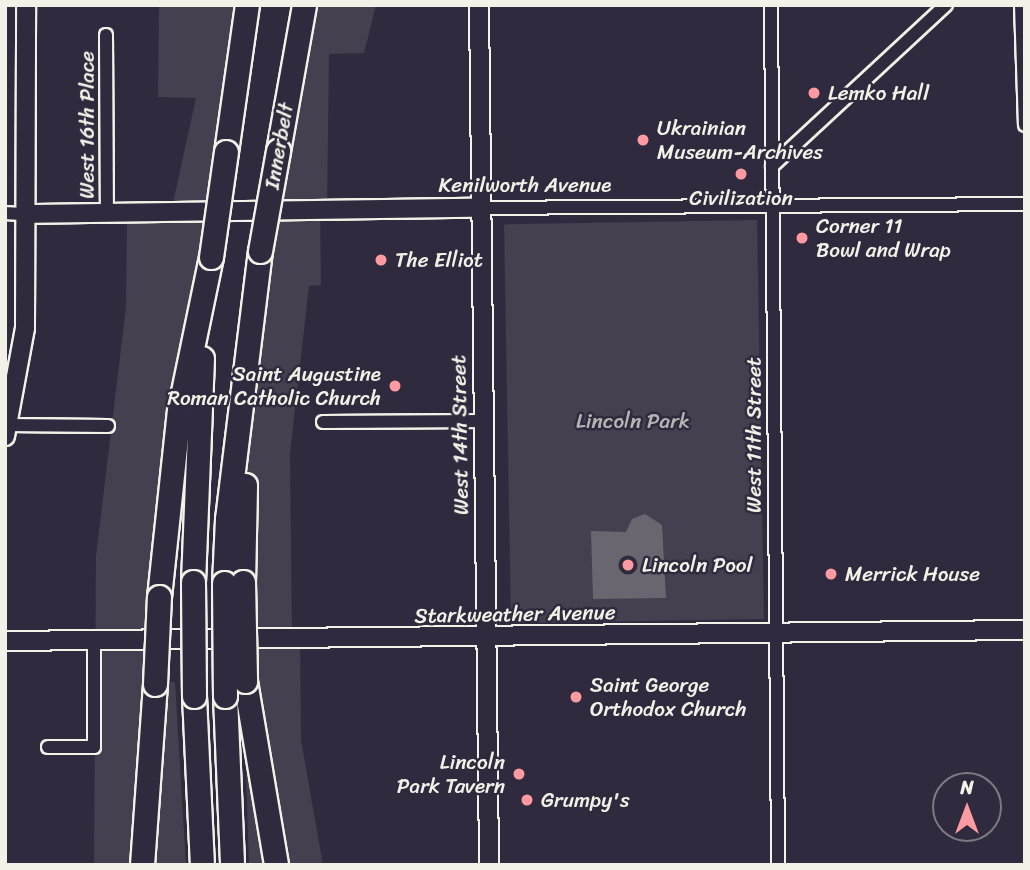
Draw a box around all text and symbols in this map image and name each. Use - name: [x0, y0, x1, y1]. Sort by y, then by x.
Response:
- street label: West 16th Place: [74, 51, 100, 199]
- place label: Lemko Hall: [828, 80, 929, 106]
- marker: Lemko Hall: [806, 85, 822, 101]
- street label: Innerbelt: [259, 101, 299, 191]
- place label: Ukrainian Museum-Archives: [657, 115, 823, 165]
- marker: Ukrainian Museum-Archives: [635, 132, 651, 148]
- marker: Civilization: [733, 166, 749, 182]
- street label: Kenilworth Avenue: [439, 172, 611, 198]
- place label: Civilization: [689, 185, 793, 211]
- place label: Corner 11 Bowl and Wrap: [816, 213, 951, 263]
- marker: Corner 11 Bowl and Wrap: [794, 230, 810, 246]
- place label: The Elliot: [395, 247, 482, 273]
- marker: The Elliot: [373, 252, 389, 268]
- street label: West 14th Street: [446, 355, 474, 515]
- street label: West 11th Street: [741, 357, 767, 513]
- place label: Saint Augustine Roman Catholic Church: [166, 361, 381, 411]
- marker: Saint Augustine Roman Catholic Church: [387, 378, 403, 394]
- park label: Lincoln Park: [576, 408, 690, 434]
- place label: Lincoln Pool: [642, 552, 753, 578]
- marker: Lincoln Pool: [620, 557, 636, 573]
- place label: Merrick House: [845, 561, 980, 587]
- marker: Merrick House: [823, 566, 839, 582]
- street label: Starkweather Avenue: [414, 600, 616, 628]
- place label: Saint George Orthodox Church: [590, 672, 746, 722]
- marker: Saint George Orthodox Church: [568, 689, 584, 705]
- place label: Lincoln Park Tavern: [396, 749, 505, 799]
- marker: Lincoln Park Tavern: [511, 766, 527, 782]
- text: N: [960, 771, 974, 804]
- north arrow: [932, 772, 1002, 842]
- place label: Grumpy's: [541, 787, 630, 813]
- marker: Grumpy's: [519, 792, 535, 808]

